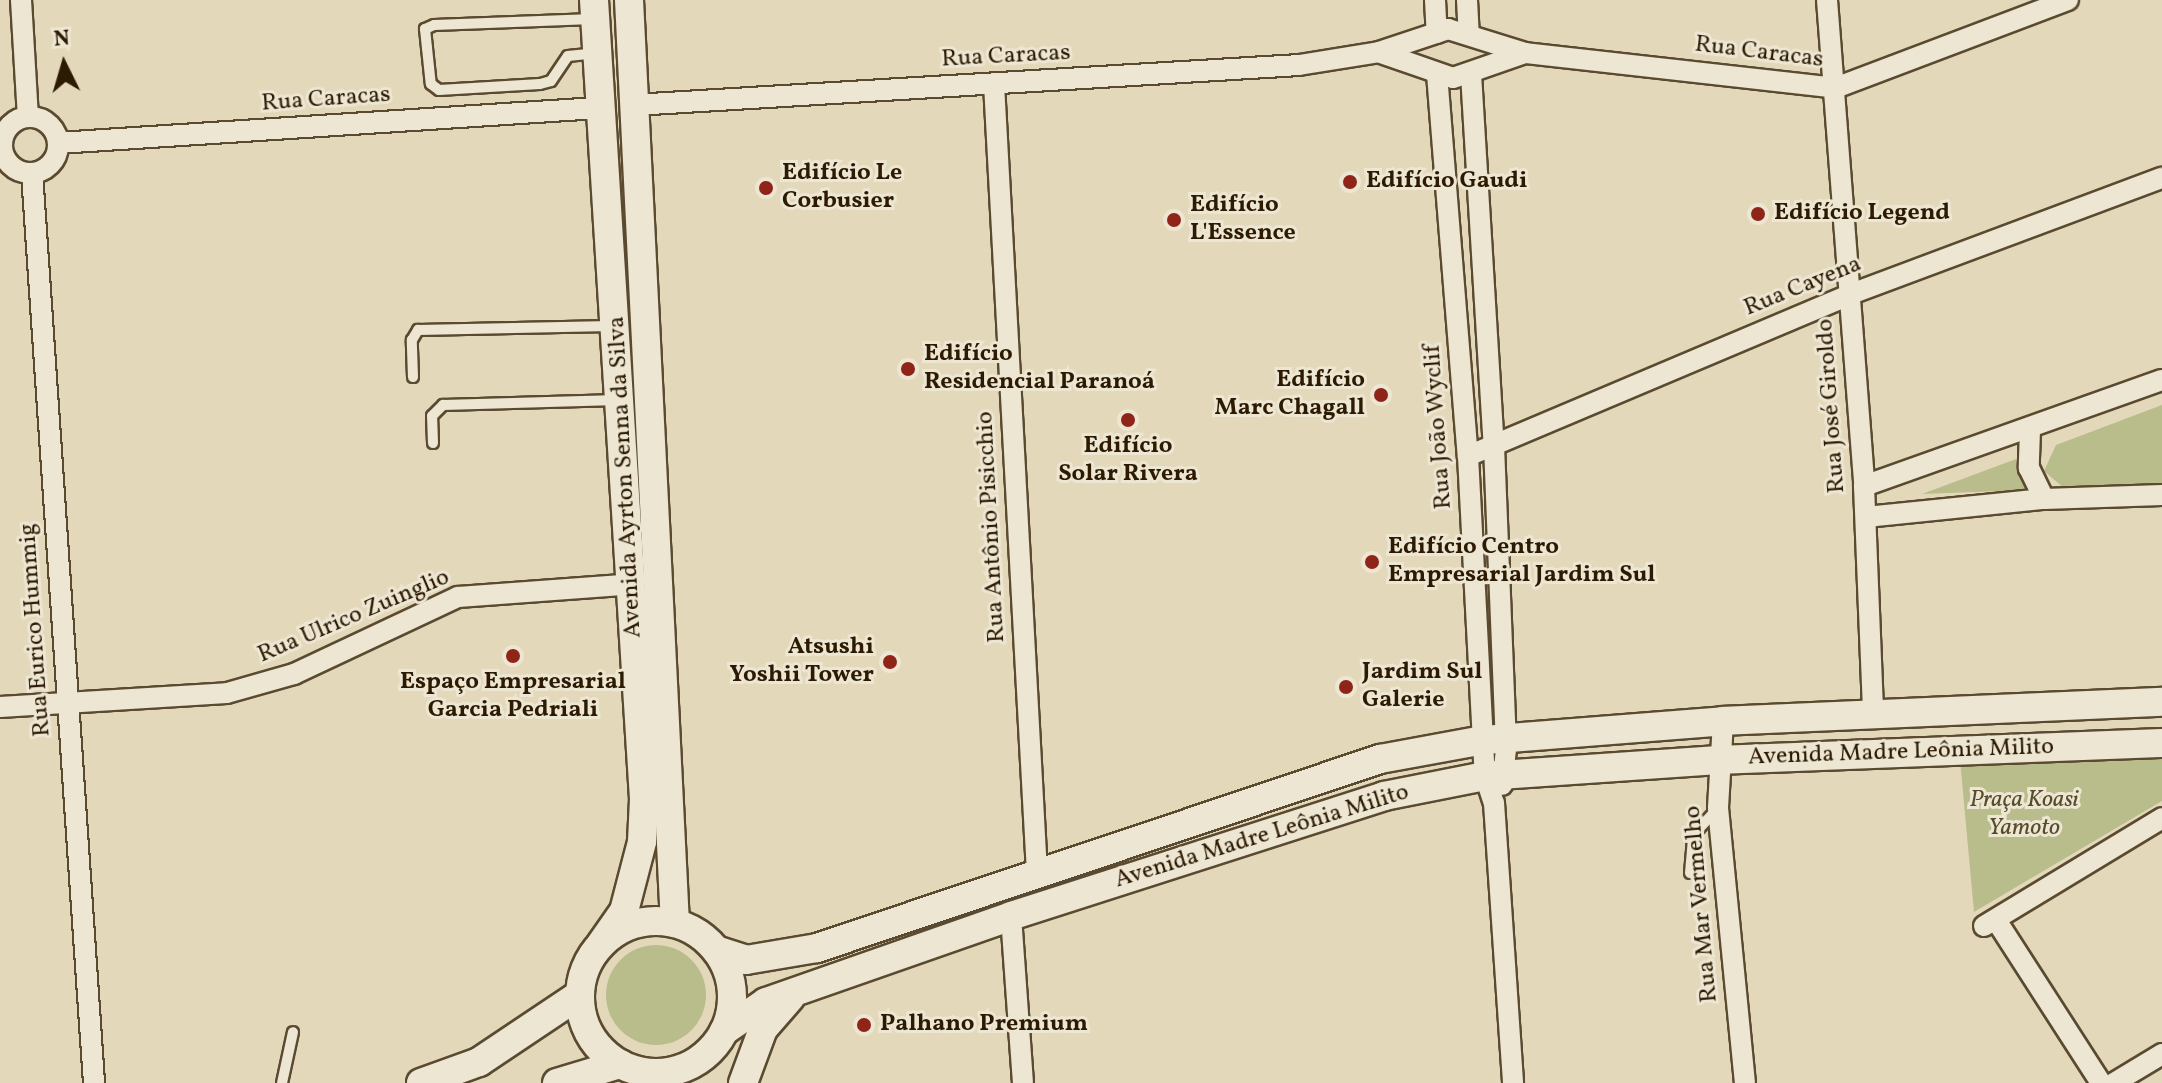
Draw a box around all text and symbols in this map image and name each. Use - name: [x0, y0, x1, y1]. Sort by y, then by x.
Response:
- text: N: [53, 23, 71, 56]
- north arrow: [24, 24, 104, 104]
- street label: Rua Caracas: [1693, 31, 1825, 75]
- street label: Rua Caracas: [941, 39, 1071, 75]
- street label: Rua Caracas: [261, 81, 391, 119]
- place label: Edifício Le Corbusier: [782, 160, 902, 216]
- place label: Edifício Gaudi: [1366, 168, 1527, 196]
- marker: Edifício Gaudi: [1341, 173, 1359, 191]
- marker: Edifício Le Corbusier: [757, 179, 775, 197]
- place label: Edifício L'Essence: [1190, 192, 1296, 248]
- place label: Edifício Legend: [1774, 200, 1950, 228]
- marker: Edifício Legend: [1749, 205, 1767, 223]
- marker: Edifício L'Essence: [1165, 211, 1183, 229]
- street label: Rua Cayena: [1740, 250, 1866, 324]
- street label: Avenida Ayrton Senna da Silva: [603, 315, 649, 639]
- street label: Rua José Giroldo: [1812, 318, 1852, 494]
- place label: Edifício Residencial Paranoá: [924, 341, 1155, 397]
- street label: Rua João Wyclif: [1419, 343, 1459, 511]
- marker: Edifício Residencial Paranoá: [899, 360, 917, 378]
- place label: Edifício Marc Chagall: [1215, 367, 1365, 423]
- marker: Edifício Marc Chagall: [1372, 386, 1390, 404]
- street label: Rua Antônio Pisicchio: [972, 410, 1012, 644]
- marker: Edifício Solar Rivera: [1119, 411, 1137, 429]
- place label: Edifício Solar Rivera: [1058, 433, 1198, 489]
- street label: Rua Eurico Hummig: [14, 522, 58, 738]
- place label: Edifício Centro Empresarial Jardim Sul: [1388, 534, 1655, 590]
- marker: Edifício Centro Empresarial Jardim Sul: [1363, 553, 1381, 571]
- street label: Rua Ulrico Zuinglio: [254, 564, 454, 670]
- place label: Atsushi Yoshii Tower: [729, 634, 874, 690]
- marker: Espaço Empresarial Garcia Pedriali: [504, 647, 522, 665]
- marker: Atsushi Yoshii Tower: [881, 653, 899, 671]
- place label: Jardim Sul Galerie: [1362, 659, 1482, 715]
- place label: Espaço Empresarial Garcia Pedriali: [400, 669, 626, 725]
- marker: Jardim Sul Galerie: [1337, 678, 1355, 696]
- street label: Avenida Madre Leônia Milito: [1748, 733, 2054, 773]
- street label: Avenida Madre Leônia Milito: [1111, 778, 1413, 896]
- park label: Praça Koasi Yamoto: [1969, 787, 2079, 843]
- street label: Rua Mar Vermelho: [1679, 804, 1725, 1004]
- place label: Palhano Premium: [880, 1011, 1088, 1039]
- marker: Palhano Premium: [855, 1016, 873, 1034]

